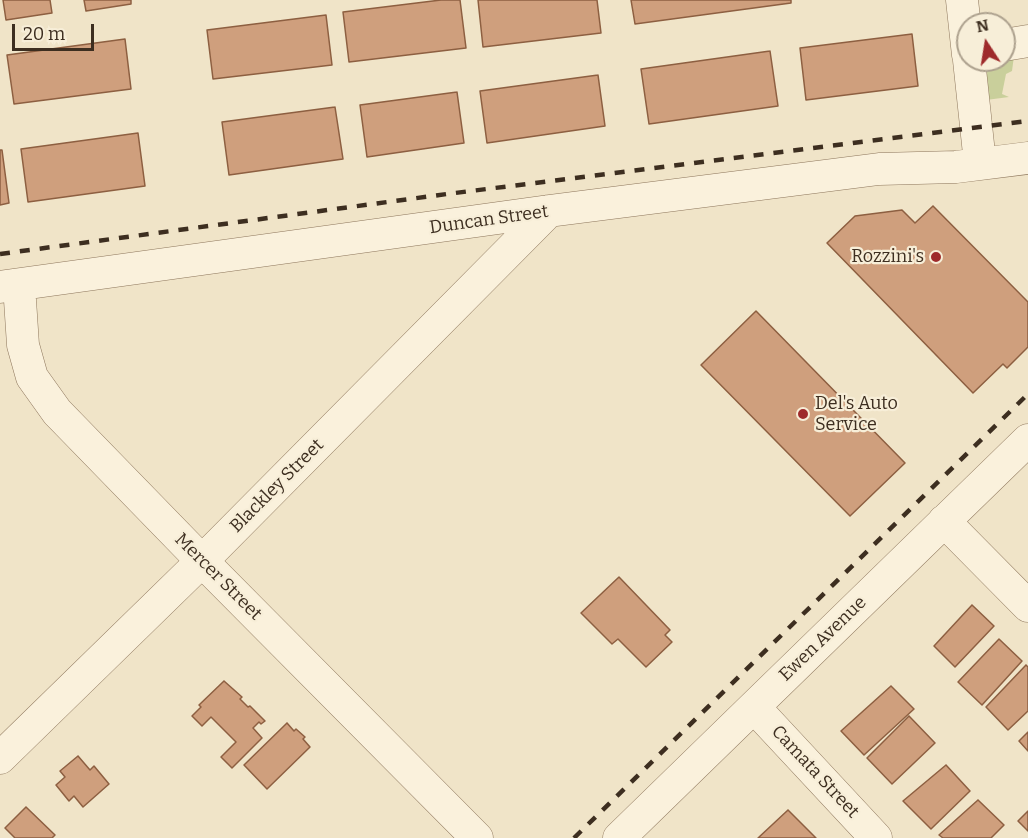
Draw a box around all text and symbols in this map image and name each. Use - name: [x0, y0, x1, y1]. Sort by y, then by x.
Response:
- scale bar: [15, 12, 98, 50]
- north arrow: [956, 12, 1016, 72]
- text: N: [975, 15, 991, 36]
- text: 20 m: [23, 23, 65, 45]
- street label: Duncan Street: [428, 201, 550, 239]
- place label: Rozzini's: [851, 246, 924, 268]
- marker: Rozzini's: [929, 250, 943, 264]
- place label: Del's Auto Service: [815, 393, 898, 436]
- marker: Del's Auto Service: [796, 407, 810, 421]
- street label: Blackley Street: [226, 435, 328, 537]
- street label: Mercer Street: [170, 529, 266, 625]
- street label: Ewen Avenue: [775, 592, 871, 686]
- street label: Camata Street: [767, 721, 863, 823]

